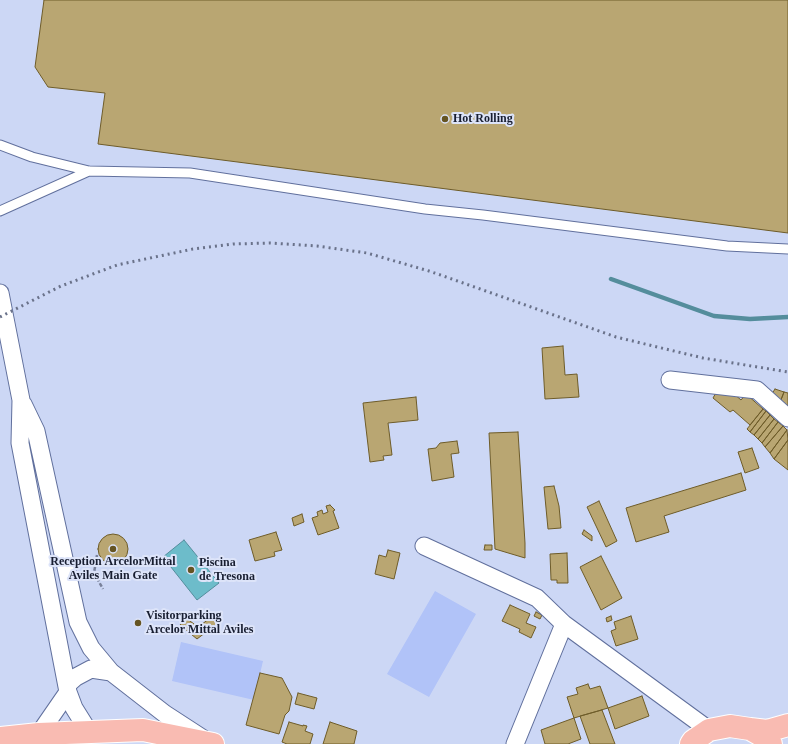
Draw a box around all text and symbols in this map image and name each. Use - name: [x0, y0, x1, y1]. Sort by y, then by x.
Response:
- place label: Hot Rolling: [453, 112, 513, 126]
- marker: Hot Rolling: [440, 114, 450, 124]
- marker: Reception ArcelorMittal Aviles Main Gate: [108, 544, 118, 554]
- place label: Reception ArcelorMittal Aviles Main Gate: [50, 555, 176, 583]
- place label: Piscina de Tresona: [199, 556, 255, 584]
- marker: Piscina de Tresona: [186, 565, 196, 575]
- place label: Visitorparking Arcelor Mittal Aviles: [146, 609, 254, 637]
- marker: Visitorparking Arcelor Mittal Aviles: [133, 618, 143, 628]

